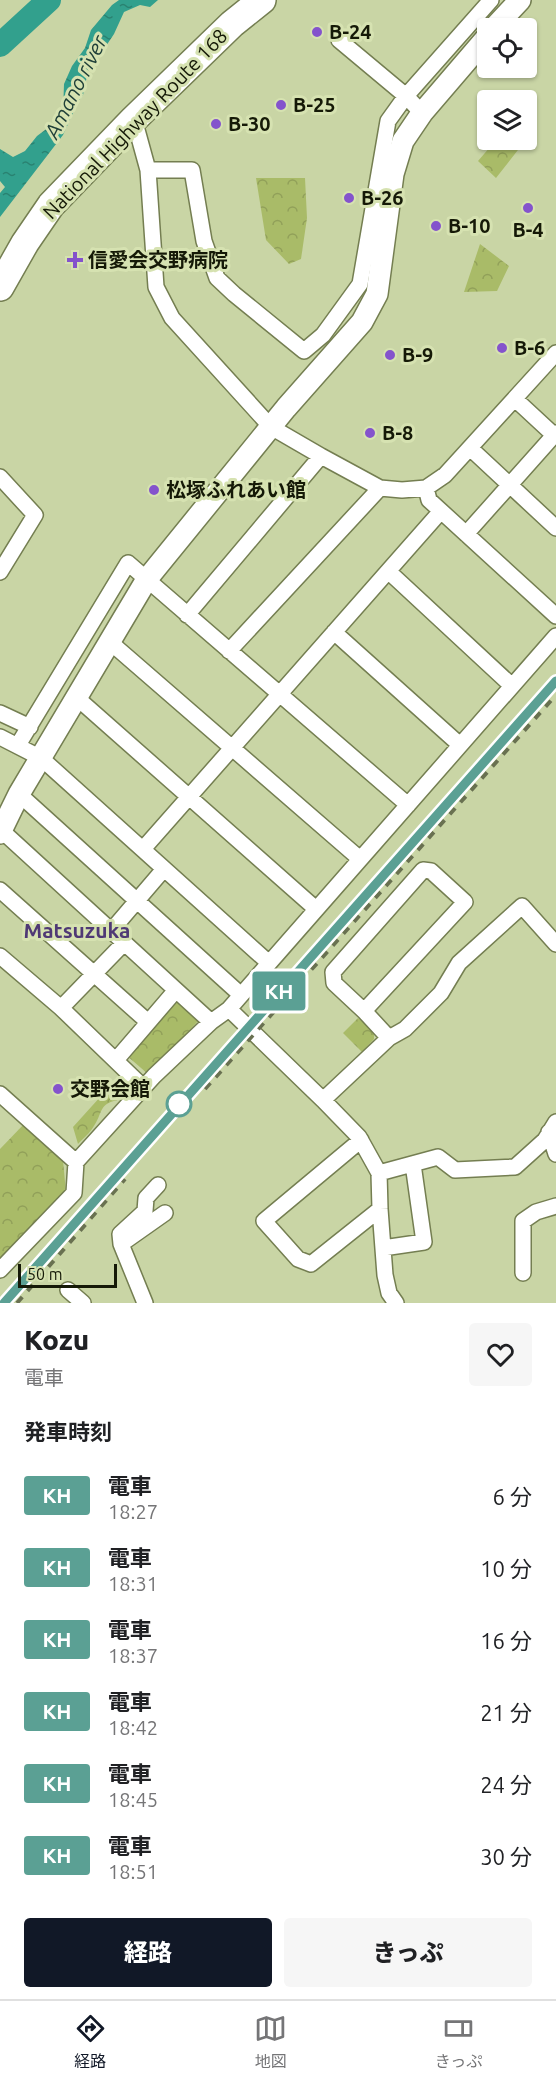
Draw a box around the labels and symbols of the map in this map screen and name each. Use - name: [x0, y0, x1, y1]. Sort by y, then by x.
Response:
- place label: B-24: [329, 20, 372, 43]
- street label: National Highway Route 168: [38, 24, 231, 223]
- marker: B-24: [310, 25, 324, 39]
- water label: Amano river: [39, 30, 112, 143]
- place label: B-25: [293, 93, 336, 116]
- marker: B-25: [274, 98, 288, 112]
- place label: B-30: [228, 112, 271, 135]
- marker: B-30: [209, 117, 223, 131]
- place label: B-26: [361, 186, 404, 209]
- marker: B-26: [342, 191, 356, 205]
- marker: B-4: [521, 201, 535, 215]
- place label: B-10: [448, 214, 491, 237]
- place label: B-4: [512, 218, 544, 241]
- marker: B-10: [429, 219, 443, 233]
- place label: 信愛会交野病院: [88, 248, 228, 271]
- marker: 信愛会交野病院: [66, 251, 84, 269]
- place label: B-6: [514, 336, 545, 359]
- marker: B-6: [495, 341, 509, 355]
- place label: B-9: [402, 343, 433, 366]
- marker: B-9: [383, 348, 397, 362]
- place label: B-8: [382, 421, 413, 444]
- marker: B-8: [363, 426, 377, 440]
- place label: 松塚ふれあい館: [166, 478, 306, 501]
- marker: 松塚ふれあい館: [147, 483, 161, 497]
- district label: Matsuzuka: [24, 918, 130, 942]
- line badge: KH: [252, 972, 306, 1010]
- place label: 交野会館: [70, 1077, 150, 1100]
- marker: 交野会館: [51, 1082, 65, 1096]
- unlabelled marker: [166, 1091, 192, 1117]
- scale bar: [18, 1261, 117, 1288]

